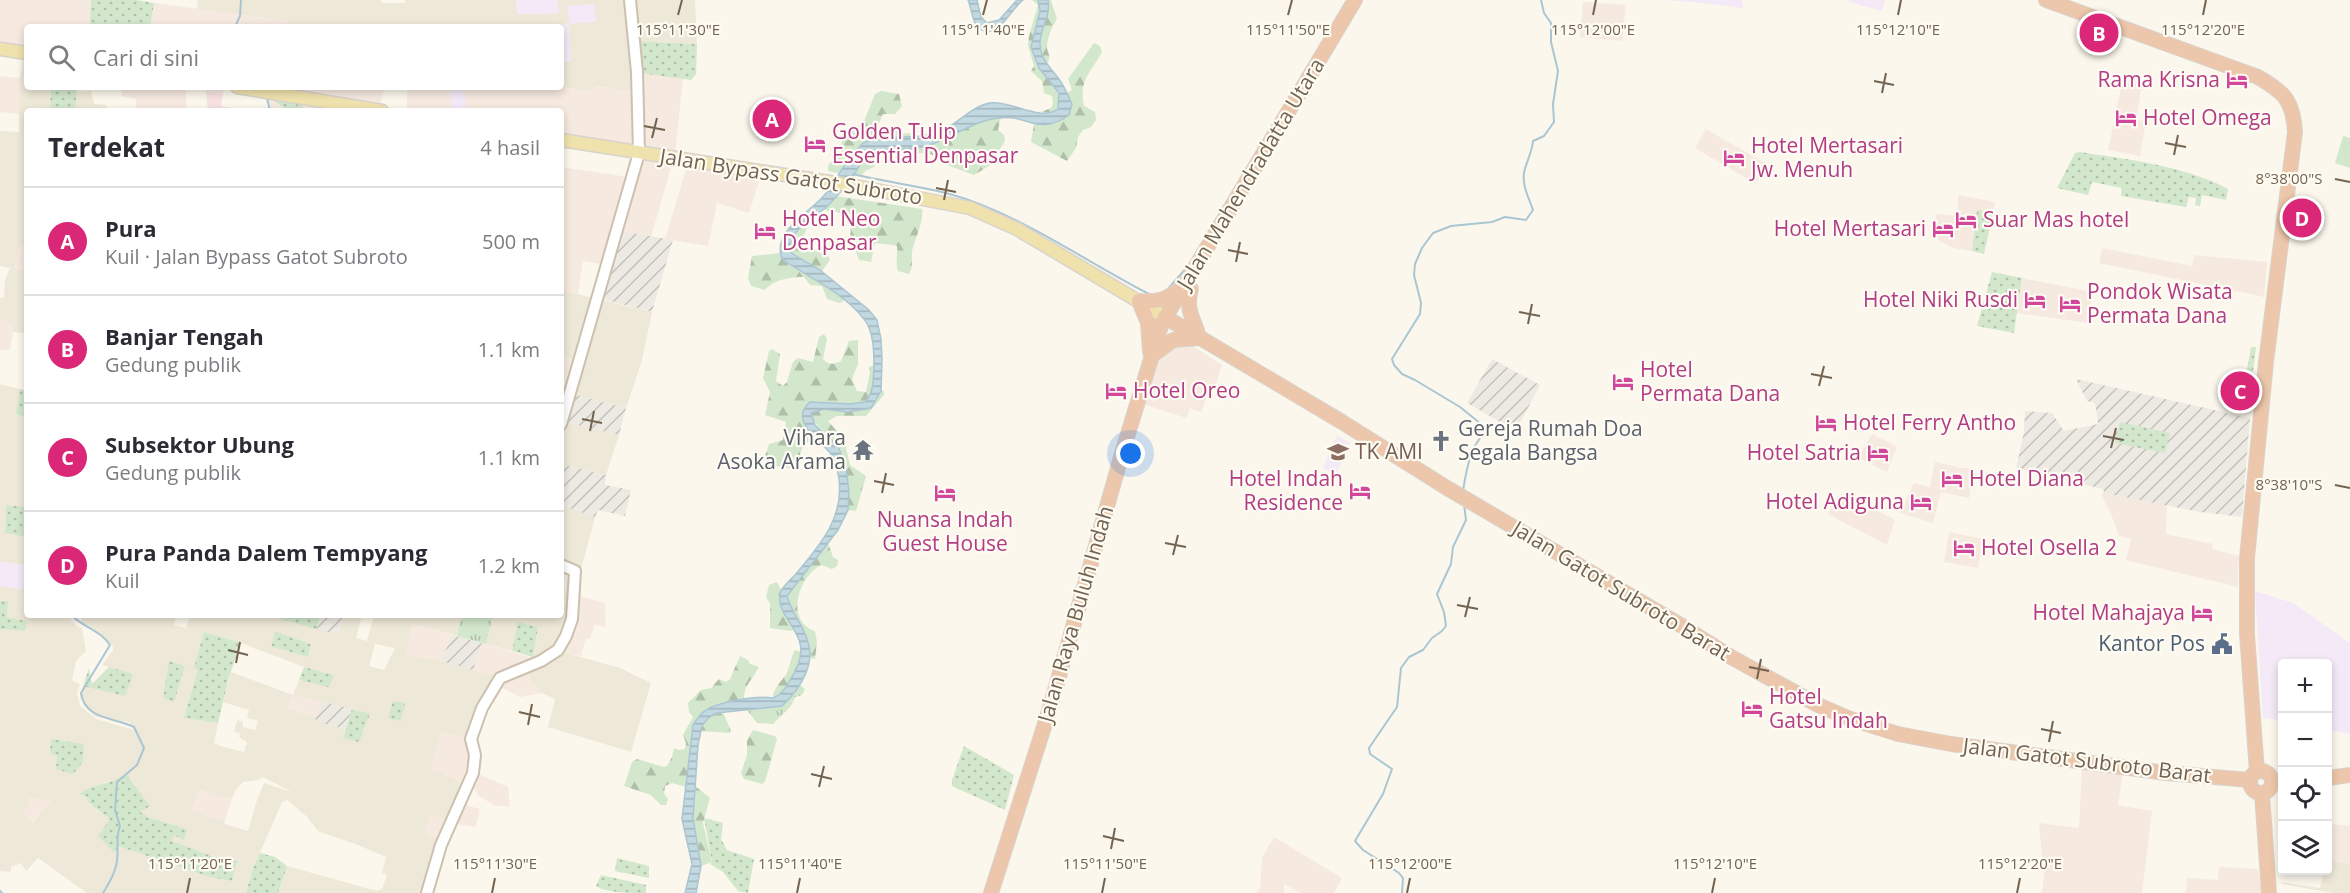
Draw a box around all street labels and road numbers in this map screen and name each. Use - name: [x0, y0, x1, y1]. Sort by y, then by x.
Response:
- street label: Jalan Mahendradatta Utara: [1169, 53, 1330, 296]
- street label: Jalan Bypass Gatot Subroto: [656, 141, 924, 211]
- street label: Jalan Raya Buluh Indah: [1030, 502, 1119, 727]
- street label: Jalan Gatot Subroto Barat: [1506, 513, 1736, 666]
- street label: Jalan Gatot Subroto Barat: [1960, 731, 2213, 789]

